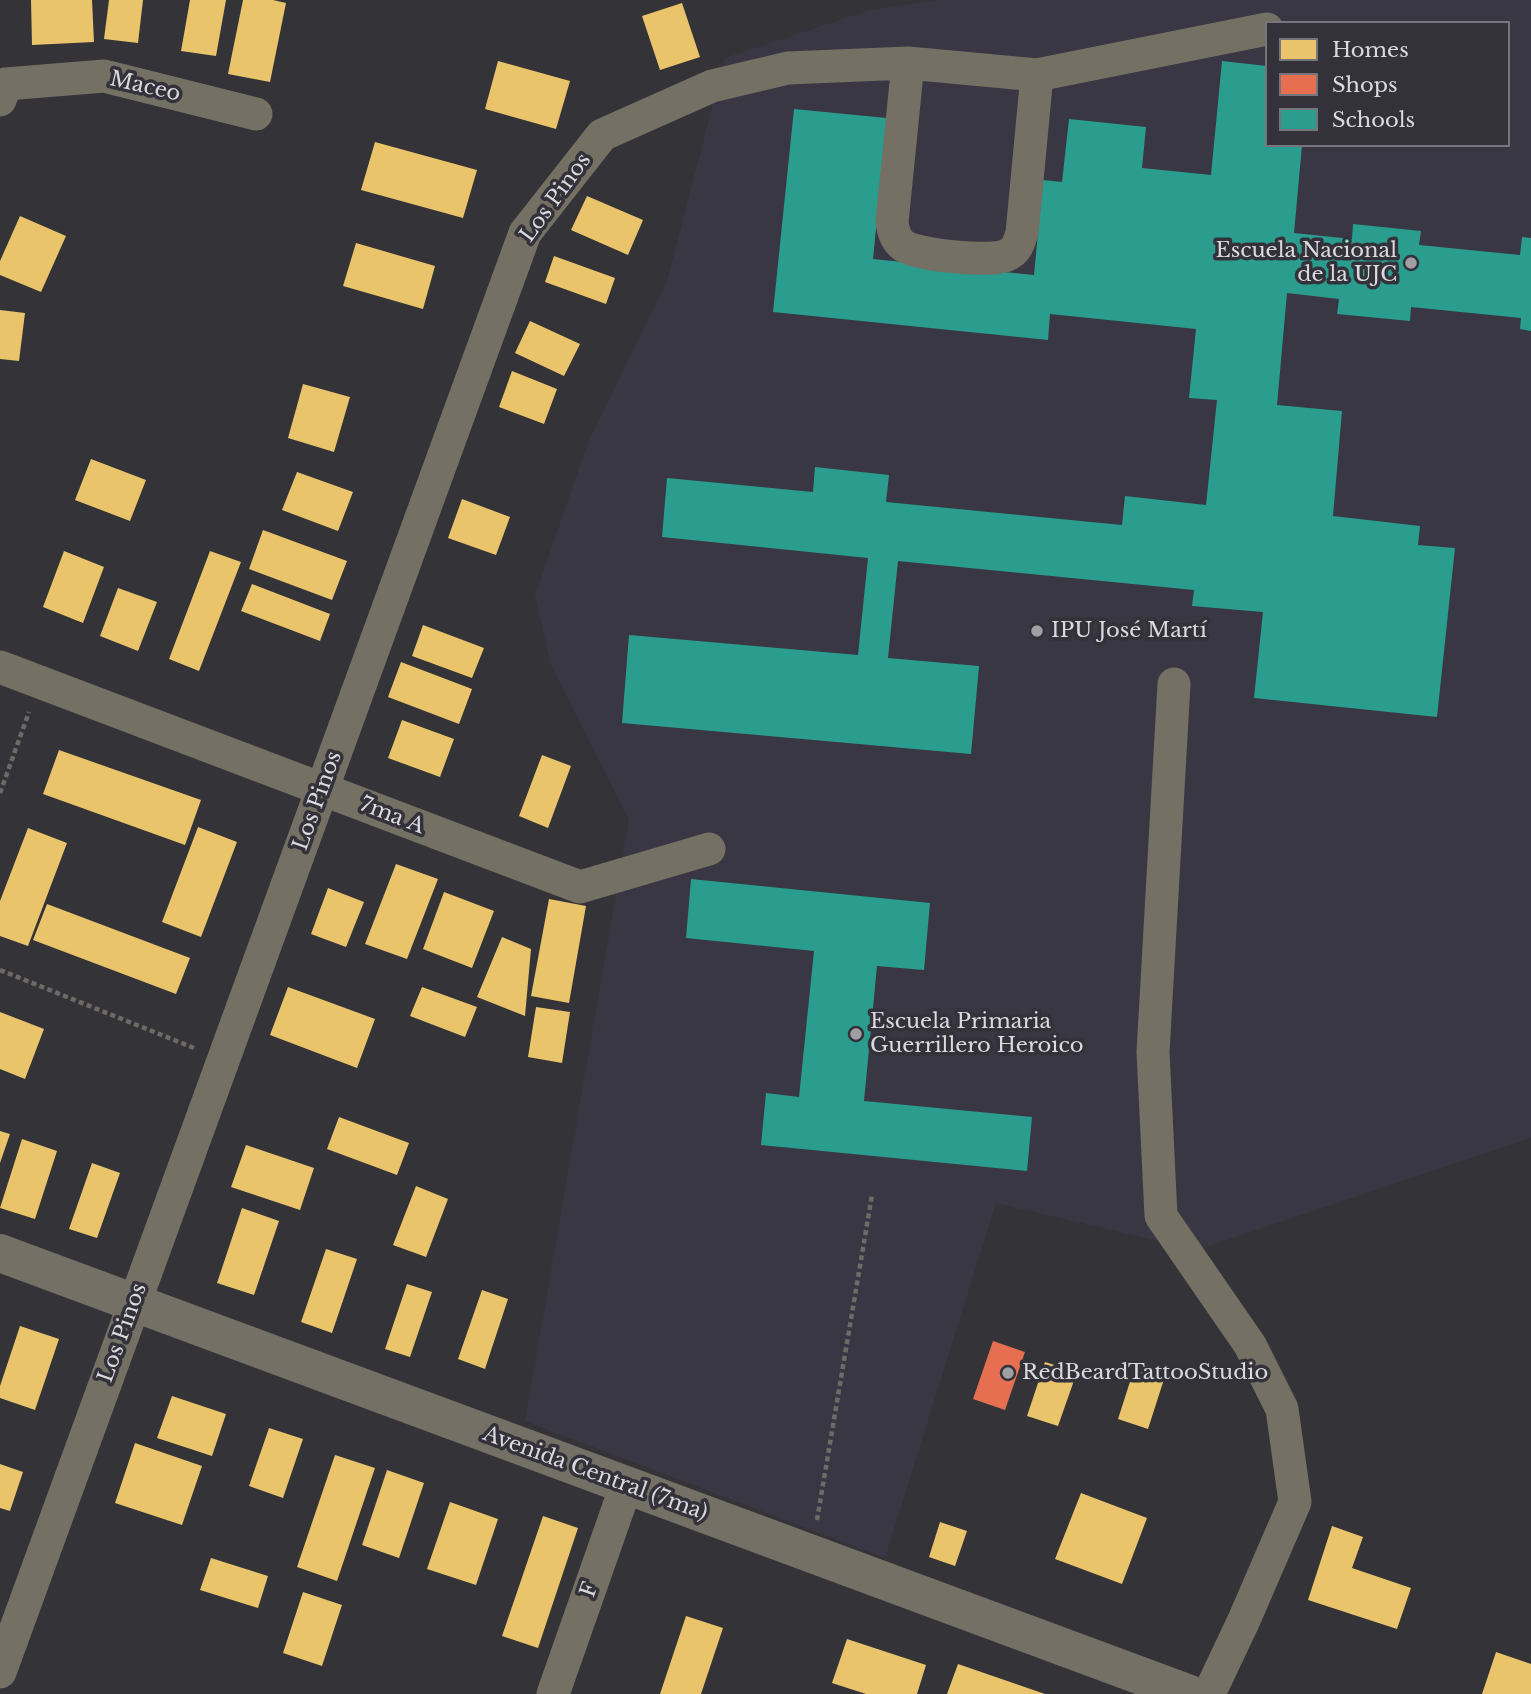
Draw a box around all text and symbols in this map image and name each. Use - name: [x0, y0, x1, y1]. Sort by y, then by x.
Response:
- legend: [1265, 21, 1510, 147]
- text: Homes: [1332, 37, 1409, 63]
- street label: Maceo: [107, 67, 183, 107]
- text: Shops: [1332, 72, 1398, 98]
- text: Schools: [1332, 107, 1415, 133]
- street label: Los Pinos: [515, 149, 597, 247]
- place label: Escuela Nacional de la UJC: [1215, 238, 1397, 288]
- marker: Escuela Nacional de la UJC: [1403, 255, 1419, 271]
- place label: IPU José Martí: [1051, 618, 1207, 644]
- marker: IPU José Martí: [1029, 623, 1045, 639]
- street label: Los Pinos: [288, 748, 348, 854]
- street label: 7ma A: [356, 792, 428, 840]
- place label: Escuela Primaria Guerrillero Heroico: [870, 1009, 1083, 1059]
- marker: Escuela Primaria Guerrillero Heroico: [848, 1026, 864, 1042]
- street label: Los Pinos: [93, 1280, 153, 1386]
- place label: RedBeardTattooStudio: [1022, 1360, 1268, 1386]
- marker: RedBeardTattooStudio: [1000, 1365, 1016, 1381]
- street label: Avenida Central (7ma): [479, 1422, 711, 1526]
- street label: F: [576, 1579, 604, 1601]

